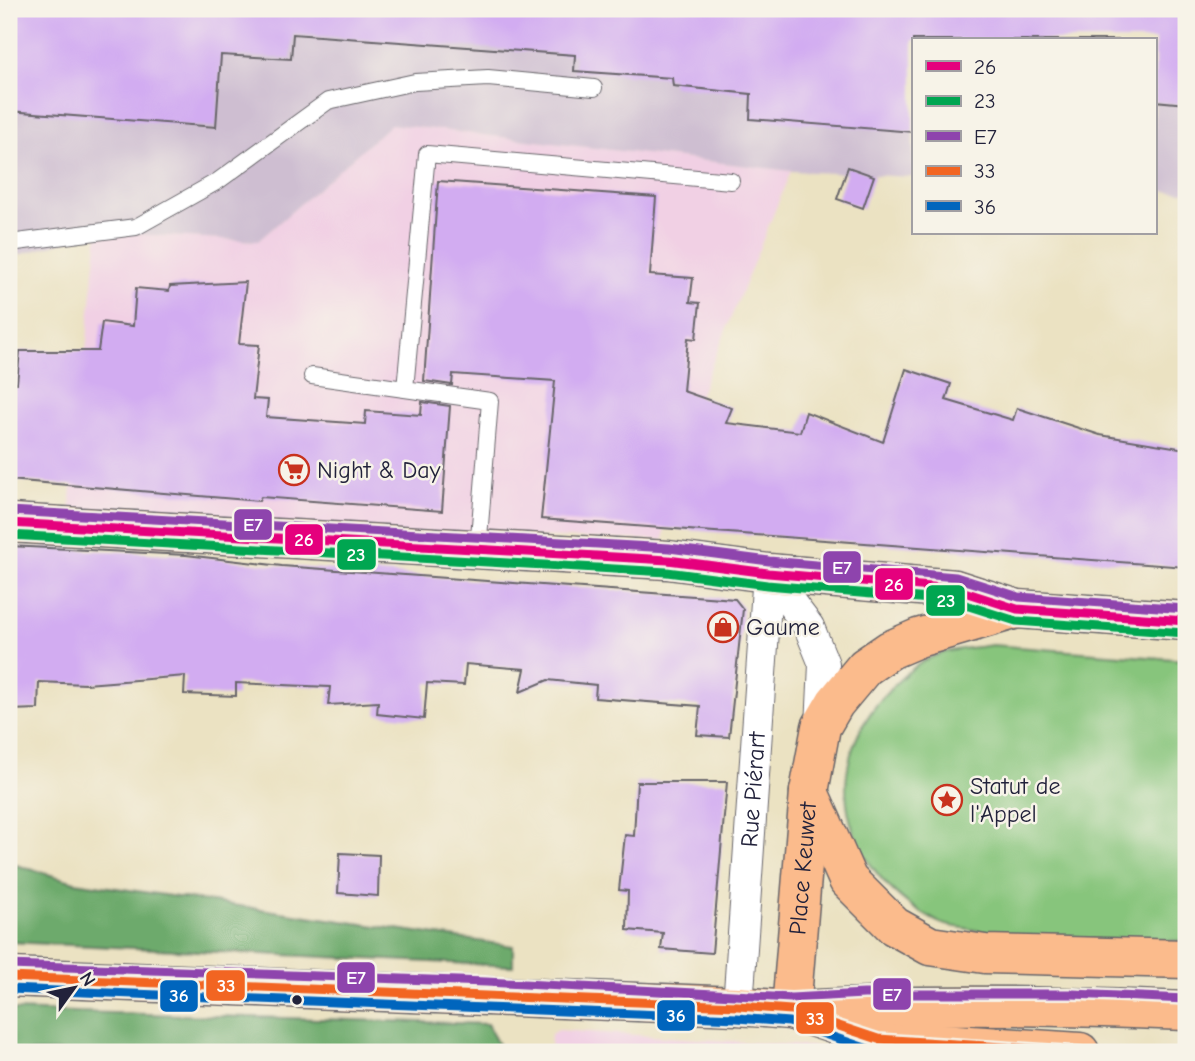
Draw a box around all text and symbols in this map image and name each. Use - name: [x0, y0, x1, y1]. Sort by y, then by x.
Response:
- legend: [912, 38, 1156, 234]
- text: 26: [974, 55, 996, 79]
- text: 23: [974, 89, 996, 113]
- text: E7: [974, 125, 997, 149]
- text: 33: [974, 159, 995, 183]
- text: 36: [974, 195, 996, 219]
- supermarket icon: Night & Day: [277, 453, 311, 487]
- place label: Night & Day: [317, 456, 441, 484]
- line badge: E7: [233, 508, 273, 541]
- text: E7: [243, 514, 263, 536]
- line badge: 26: [284, 523, 324, 556]
- text: 26: [294, 529, 314, 551]
- line badge: 23: [336, 538, 377, 571]
- text: 23: [347, 544, 365, 566]
- line badge: E7: [822, 550, 862, 584]
- text: E7: [832, 557, 852, 579]
- line badge: 26: [874, 567, 914, 601]
- text: 26: [884, 574, 904, 596]
- line badge: 23: [925, 584, 966, 617]
- text: 23: [937, 590, 955, 612]
- shop icon: Gaume: [706, 610, 740, 644]
- place label: Gaume: [746, 613, 820, 641]
- street label: Rue Piérart: [735, 730, 771, 848]
- place label: Statut de l'Appel: [970, 772, 1061, 828]
- place icon: Statut de l'Appel: [930, 783, 964, 817]
- street label: Place Keuwet: [783, 800, 822, 936]
- north arrow: [38, 953, 108, 1023]
- line badge: E7: [336, 961, 376, 994]
- text: E7: [346, 967, 366, 989]
- text: N: [75, 968, 100, 990]
- line badge: 33: [205, 969, 246, 1002]
- text: 33: [217, 975, 235, 997]
- line badge: E7: [872, 977, 912, 1011]
- line badge: 36: [159, 979, 199, 1013]
- text: E7: [882, 984, 902, 1006]
- text: 36: [169, 985, 189, 1007]
- unlabelled marker: [290, 993, 304, 1007]
- line badge: 36: [656, 999, 696, 1032]
- line badge: 33: [795, 1001, 835, 1035]
- text: 36: [666, 1005, 686, 1027]
- text: 33: [806, 1008, 824, 1030]

